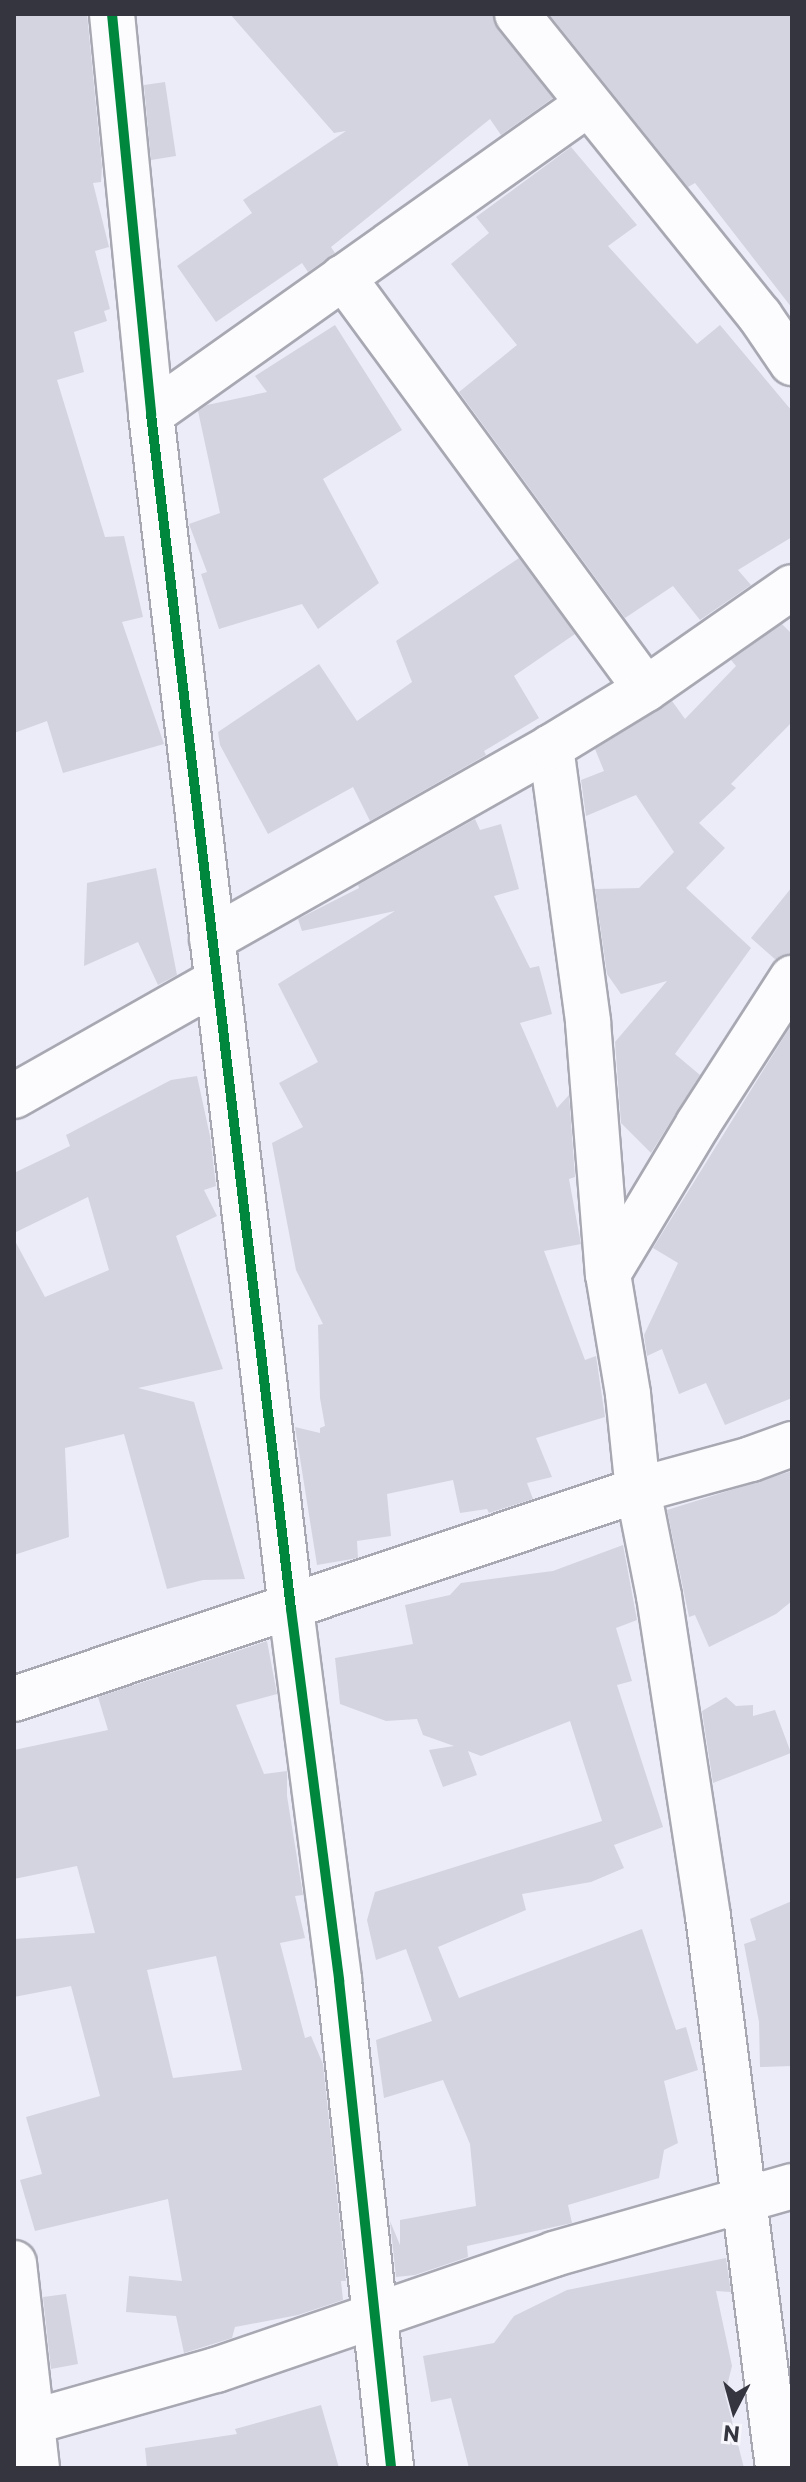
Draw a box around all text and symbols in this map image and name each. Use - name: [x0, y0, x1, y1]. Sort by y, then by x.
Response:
- north arrow: [694, 2370, 774, 2450]
- text: N: [722, 2420, 741, 2449]

